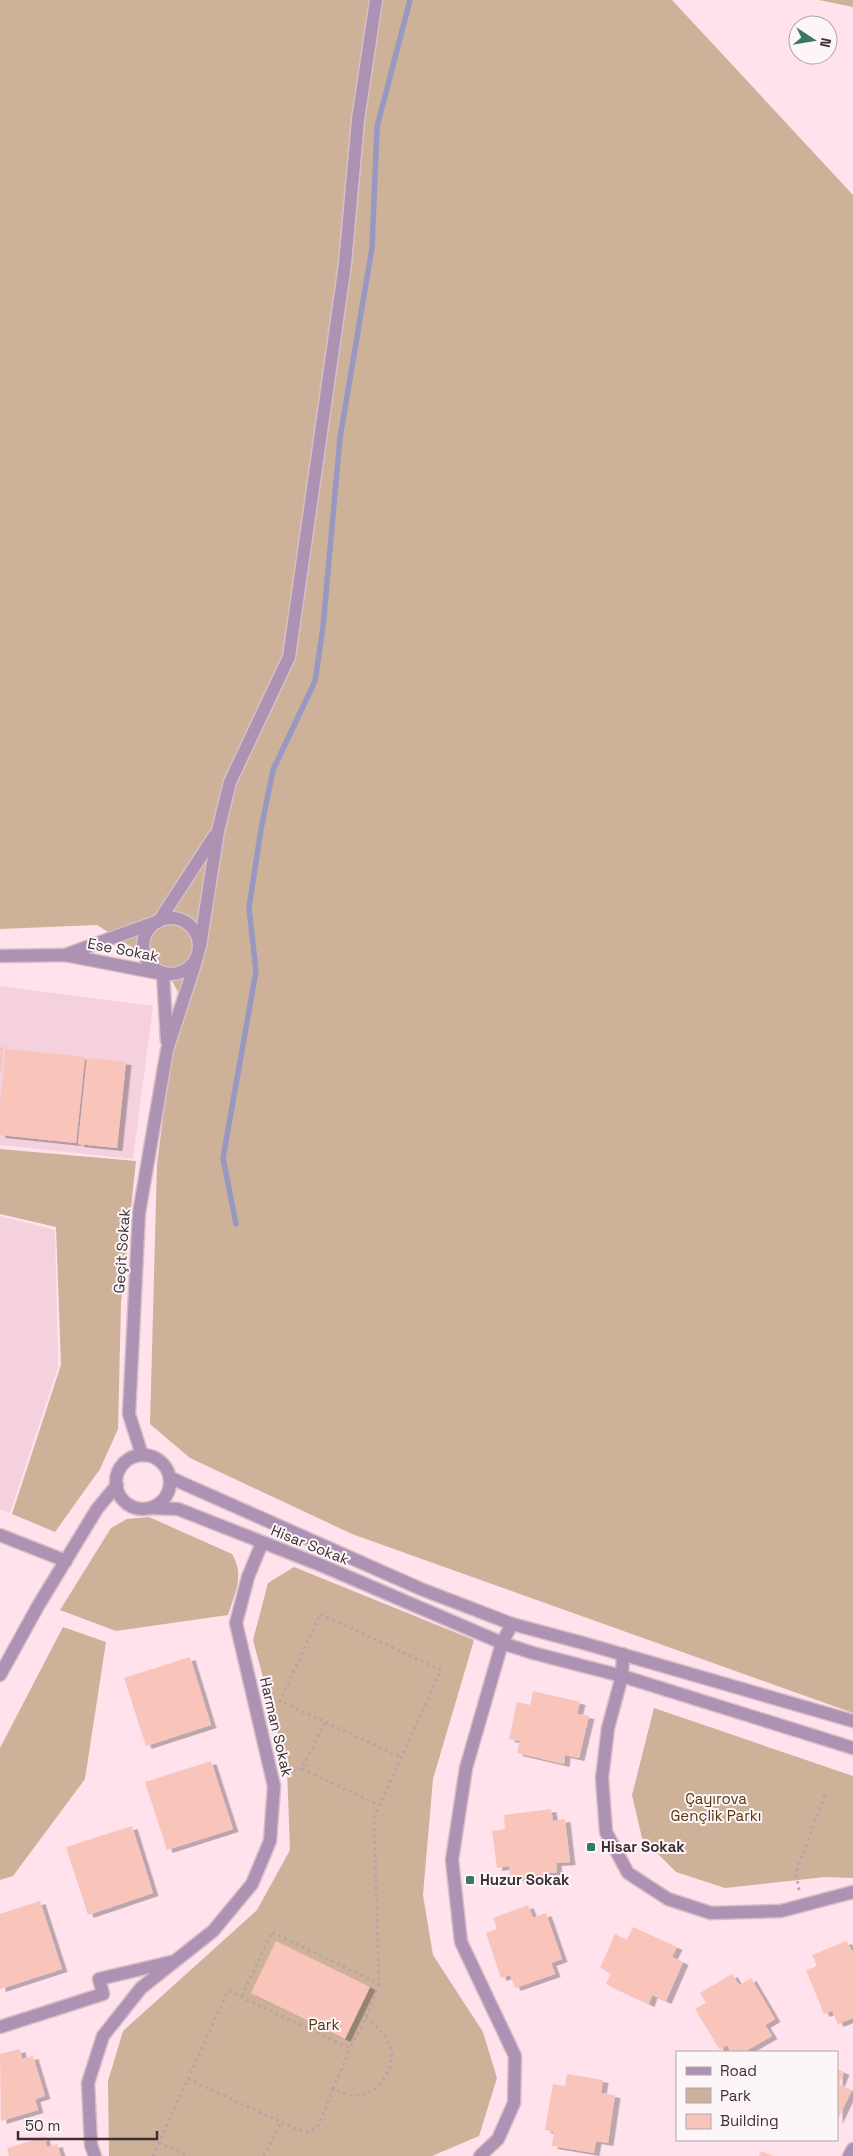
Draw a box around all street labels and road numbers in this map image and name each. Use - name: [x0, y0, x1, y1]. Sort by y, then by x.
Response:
- street label: Ese Sokak: [86, 933, 160, 966]
- street label: Geçit Sokak: [109, 1208, 134, 1294]
- street label: Hisar Sokak: [268, 1520, 352, 1569]
- street label: Harman Sokak: [256, 1675, 297, 1779]

